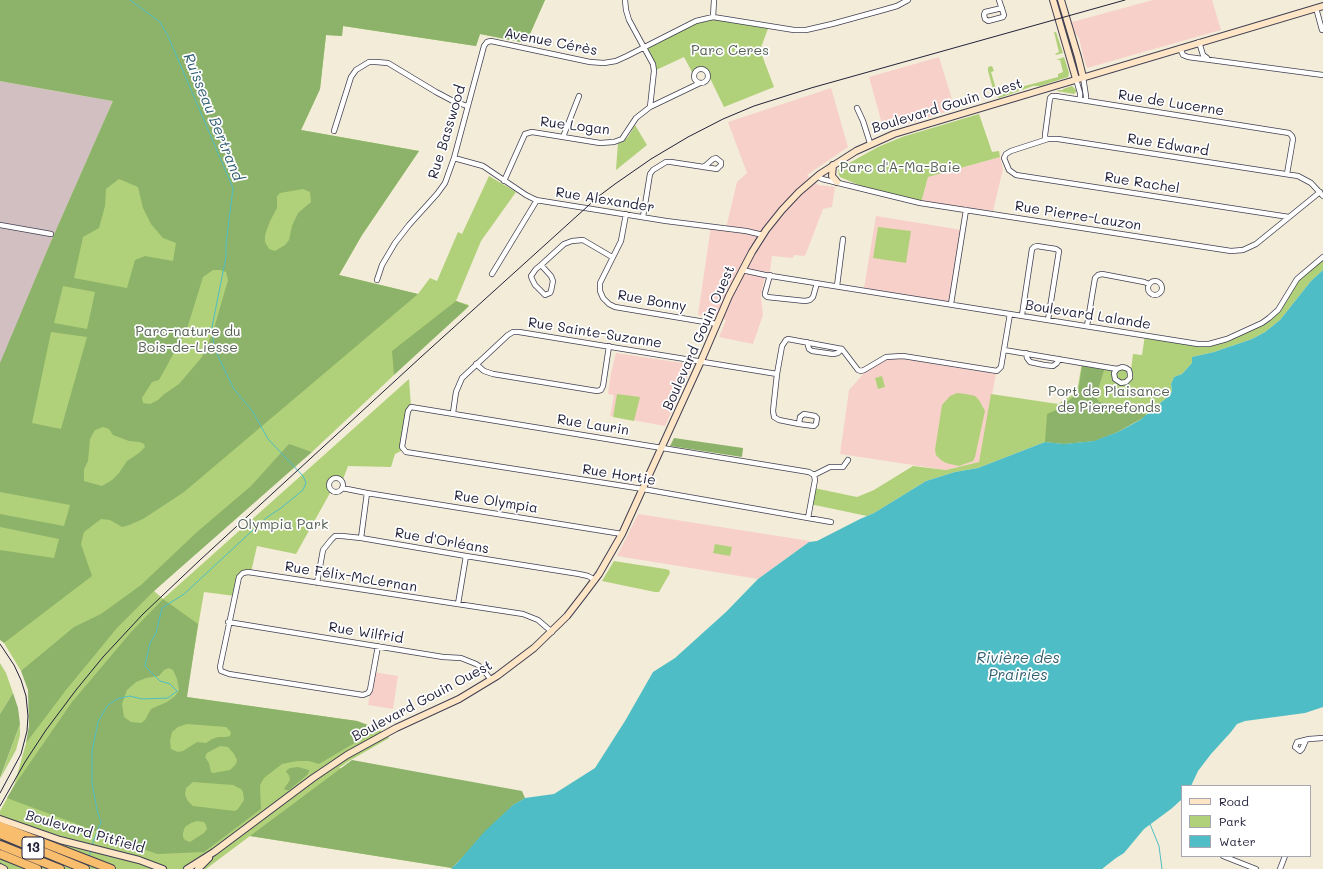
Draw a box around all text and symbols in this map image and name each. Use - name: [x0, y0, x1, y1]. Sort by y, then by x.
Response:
- street label: Avenue Cérès: [503, 25, 599, 59]
- park label: Parc Ceres: [691, 43, 769, 59]
- water label: Ruisseau Bertrand: [179, 51, 247, 183]
- street label: Boulevard Gouin Ouest: [870, 75, 1024, 137]
- street label: Rue Basswood: [425, 83, 469, 181]
- street label: Rue de Lucerne: [1117, 86, 1225, 120]
- street label: Rue Logan: [539, 113, 611, 139]
- street label: Rue Edward: [1126, 130, 1210, 160]
- park label: Parc d'A-Ma-Baie: [840, 160, 960, 176]
- street label: Rue Rachel: [1103, 169, 1181, 197]
- street label: Rue Alexander: [554, 184, 656, 216]
- street label: Rue Pierre-Lauzon: [1014, 198, 1142, 234]
- street label: Boulevard Gouin Ouest: [659, 263, 739, 413]
- street label: Rue Bonny: [616, 287, 688, 315]
- street label: Boulevard Lalande: [1024, 297, 1152, 333]
- street label: Rue Sainte-Suzanne: [527, 314, 663, 352]
- park label: Parc-nature du Bois-de-Liesse: [135, 324, 241, 356]
- park label: Port de Plaisance de Pierrefonds: [1048, 384, 1170, 416]
- street label: Rue Laurin: [556, 411, 630, 439]
- street label: Rue Hortie: [581, 461, 657, 489]
- street label: Rue Olympia: [453, 487, 539, 517]
- park label: Olympia Park: [238, 517, 328, 533]
- street label: Rue d'Orléans: [394, 524, 490, 558]
- street label: Rue Félix-McLernan: [284, 558, 418, 596]
- street label: Rue Wilfrid: [327, 619, 405, 647]
- water label: Rivière des Prairies: [976, 649, 1060, 684]
- street label: Boulevard Gouin Ouest: [349, 657, 495, 745]
- legend: [1181, 785, 1311, 857]
- text: Road: [1219, 793, 1249, 809]
- street label: Boulevard Pitfield: [24, 807, 146, 857]
- text: Park: [1219, 813, 1246, 829]
- text: Water: [1219, 833, 1256, 849]
- road number: 13: [22, 837, 44, 859]

